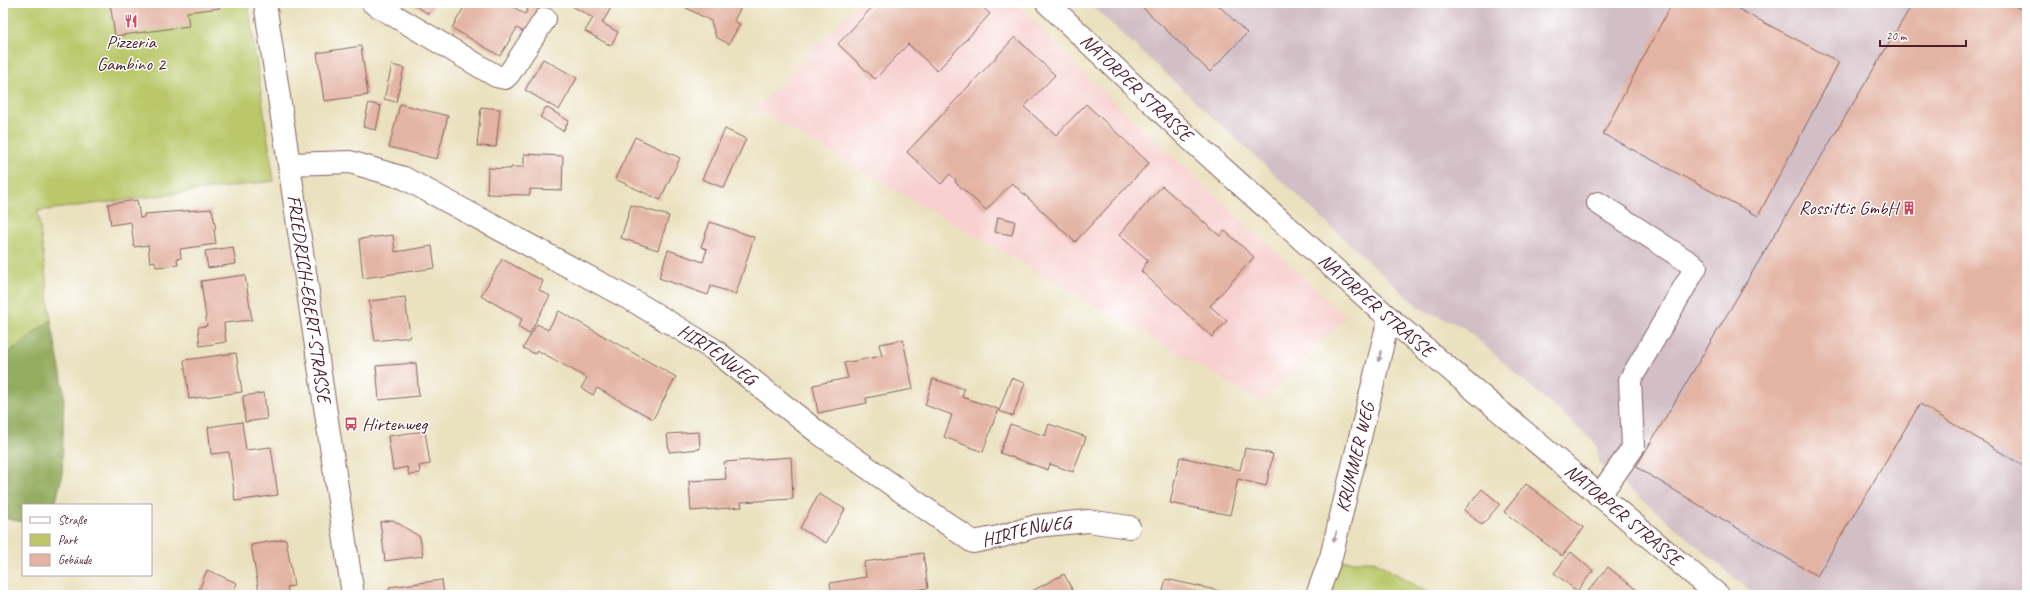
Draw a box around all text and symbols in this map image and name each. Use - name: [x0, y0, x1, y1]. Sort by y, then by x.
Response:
- restaurant icon: Pizzeria Gambino 2: [123, 13, 139, 29]
- scale bar: [1880, 22, 1966, 48]
- text: 20 m: [1886, 28, 1908, 44]
- street label: NATORPER STRASSE: [1075, 29, 1199, 148]
- place label: Pizzeria Gambino 2: [97, 30, 167, 76]
- street label: FRIEDRICH-EBERT-STRASSE: [282, 193, 337, 407]
- place label: Rossittis GmbH: [1799, 196, 1901, 220]
- building icon: Rossittis GmbH: [1901, 200, 1917, 216]
- street label: NATORPER STRASSE: [1313, 248, 1441, 364]
- street label: HIRTENWEG: [674, 319, 763, 392]
- one-way arrow: [1376, 350, 1382, 362]
- street label: KRUMMER WEG: [1330, 398, 1381, 514]
- place label: Hirtenweg: [362, 412, 428, 436]
- bus stop icon: Hirtenweg: [343, 416, 359, 432]
- street label: NATORPER STRASSE: [1560, 459, 1689, 573]
- legend: [22, 504, 152, 576]
- street label: HIRTENWEG: [980, 510, 1074, 552]
- text: Straße: [58, 512, 87, 528]
- one-way arrow: [1332, 531, 1338, 543]
- text: Park: [58, 532, 79, 548]
- text: Gebäude: [58, 552, 92, 568]

